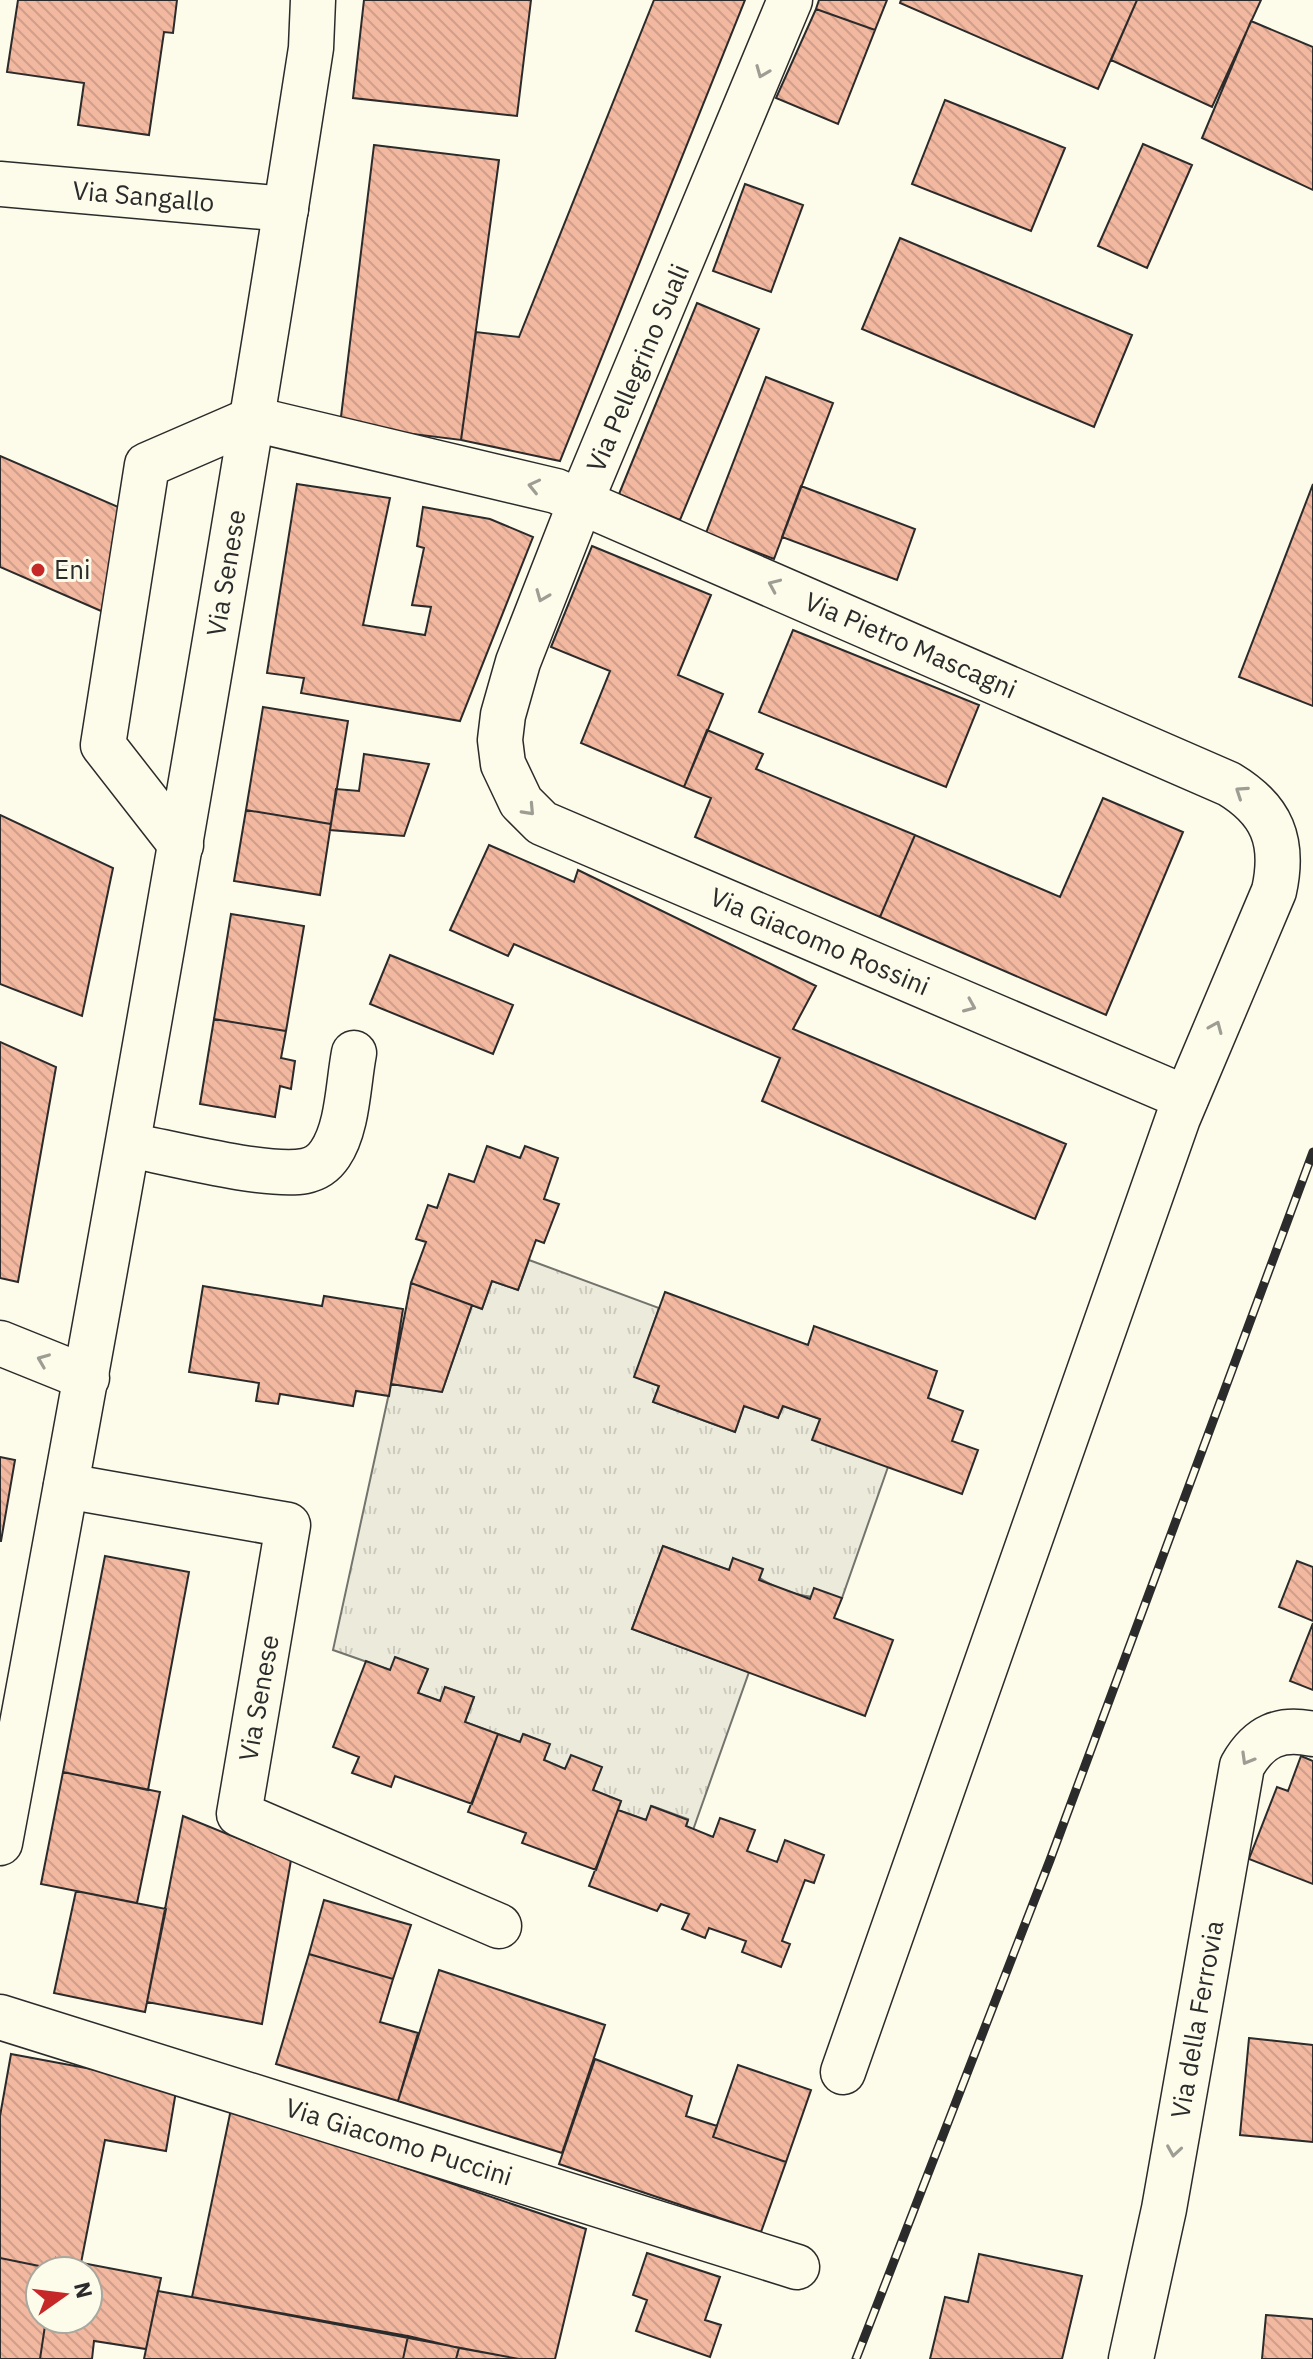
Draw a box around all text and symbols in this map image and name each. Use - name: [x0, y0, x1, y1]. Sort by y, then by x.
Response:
- one-way arrow: [755, 64, 771, 79]
- street label: Via Sangallo: [71, 172, 216, 219]
- street label: Via Pellegrino Suali: [578, 258, 696, 477]
- one-way arrow: [527, 478, 541, 495]
- street label: Via Senese: [198, 507, 253, 639]
- place label: Eni: [54, 552, 90, 586]
- marker: Eni: [29, 561, 47, 579]
- one-way arrow: [767, 578, 782, 594]
- street label: Via Pietro Mascagni: [800, 583, 1022, 706]
- one-way arrow: [535, 588, 552, 602]
- one-way arrow: [1236, 787, 1250, 802]
- one-way arrow: [520, 801, 535, 815]
- street label: Via Giacomo Rossini: [705, 879, 935, 1003]
- one-way arrow: [962, 996, 976, 1012]
- one-way arrow: [1207, 1020, 1223, 1035]
- one-way arrow: [37, 1354, 51, 1370]
- street label: Via Senese: [230, 1632, 286, 1764]
- one-way arrow: [1242, 1751, 1257, 1765]
- street label: Via della Ferrovia: [1162, 1918, 1231, 2121]
- street label: Via Giacomo Puccini: [281, 2090, 517, 2193]
- one-way arrow: [1166, 2144, 1183, 2157]
- north arrow: [24, 2255, 104, 2335]
- text: N: [68, 2279, 100, 2301]

